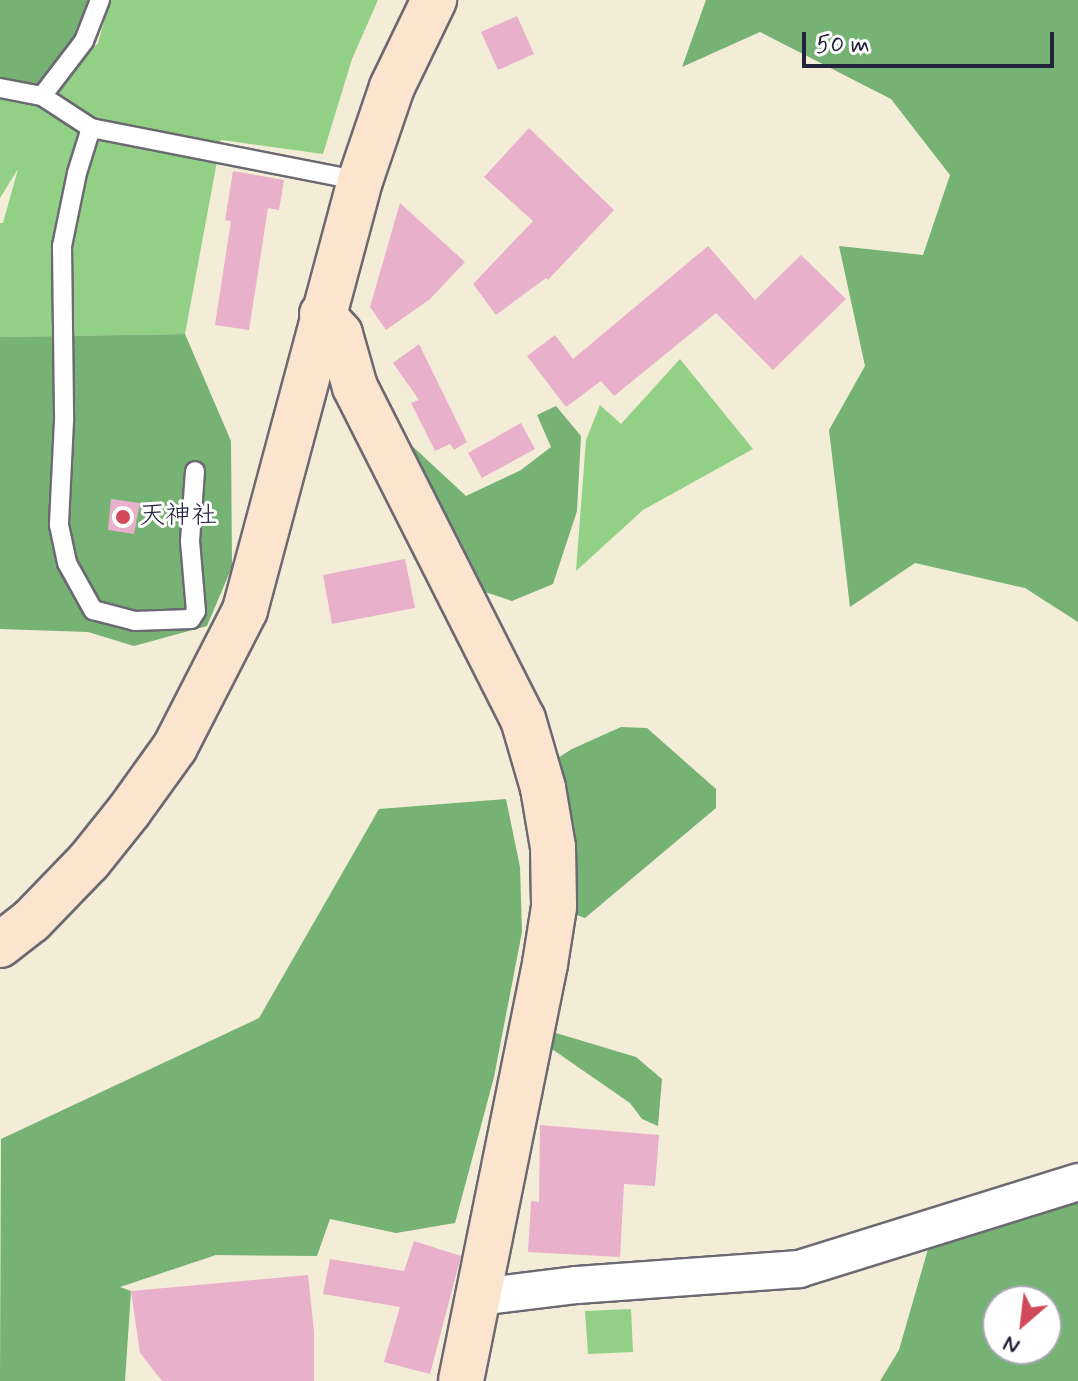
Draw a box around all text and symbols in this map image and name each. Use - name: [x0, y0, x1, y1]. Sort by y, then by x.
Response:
- scale bar: [806, 16, 1058, 66]
- text: 50 m: [816, 30, 870, 61]
- place label: 天神社: [139, 501, 217, 533]
- marker: 天神社: [114, 508, 132, 526]
- north arrow: [982, 1285, 1062, 1365]
- text: N: [999, 1329, 1025, 1360]

